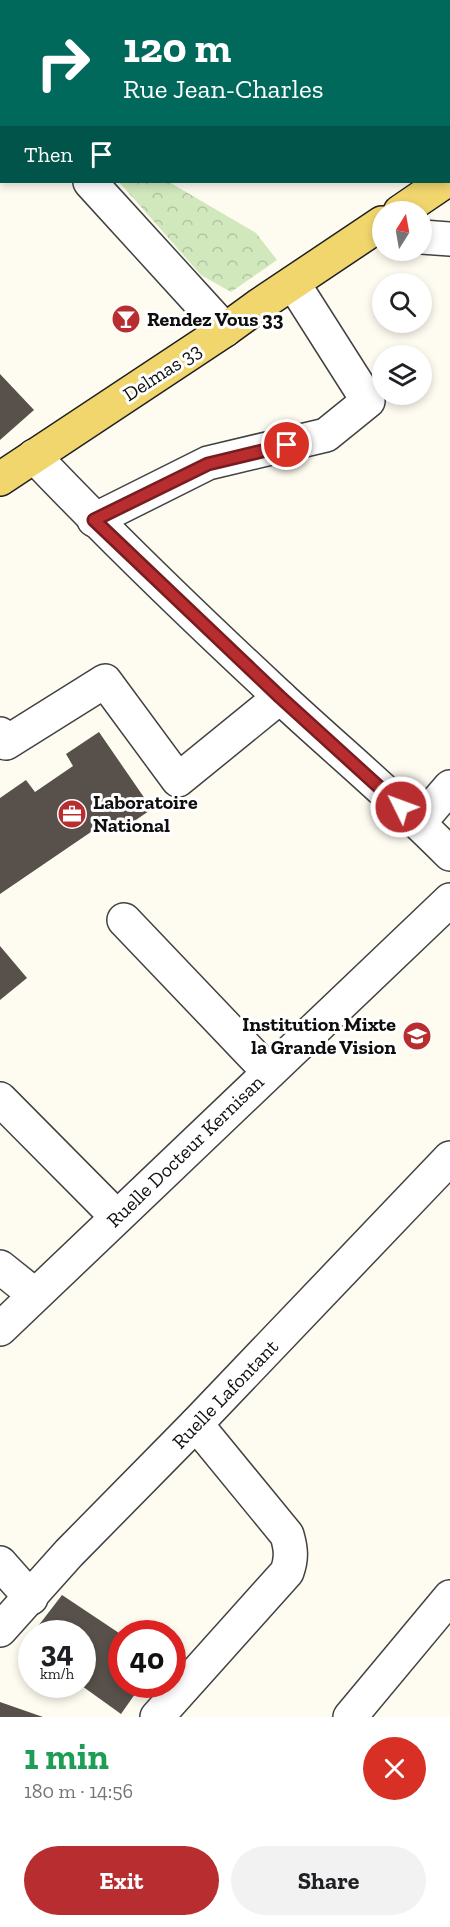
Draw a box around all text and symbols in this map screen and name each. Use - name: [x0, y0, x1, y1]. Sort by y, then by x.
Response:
- text: 120 m: [123, 22, 231, 73]
- icon: right: [24, 24, 102, 102]
- text: Rue Jean-Charles: [123, 73, 323, 105]
- icon: arrive: [85, 138, 118, 171]
- text: Then: [24, 141, 73, 168]
- north arrow: [372, 201, 432, 261]
- map controls: [372, 201, 432, 405]
- button: search: [372, 273, 432, 333]
- bar icon: Rendez Vous 33: [110, 303, 142, 335]
- place label: Rendez Vous 33: [147, 307, 284, 331]
- street label: Delmas 33: [118, 338, 206, 406]
- button: layers: [372, 345, 432, 405]
- pin: [261, 419, 312, 470]
- icon: arrive: [270, 428, 303, 461]
- position arrow: [369, 775, 433, 839]
- place label: Laboratoire National: [93, 790, 198, 837]
- office icon: Laboratoire National: [56, 798, 88, 830]
- place label: Institution Mixte la Grande Vision: [242, 1012, 396, 1059]
- school or university icon: Institution Mixte la Grande Vision: [401, 1020, 433, 1052]
- street label: Ruelle Docteur Kernisan: [101, 1069, 269, 1232]
- street label: Ruelle Lafontant: [167, 1334, 283, 1453]
- speed limit sign: 40: [108, 1620, 186, 1698]
- text: 34: [40, 1634, 74, 1670]
- text: km/h: [40, 1665, 74, 1683]
- text: 1 min: [24, 1735, 109, 1778]
- button: close: [363, 1737, 426, 1800]
- text: 180 m · 14:56: [24, 1779, 133, 1803]
- button: Exit: [24, 1846, 219, 1915]
- button: Share: [231, 1846, 426, 1915]

